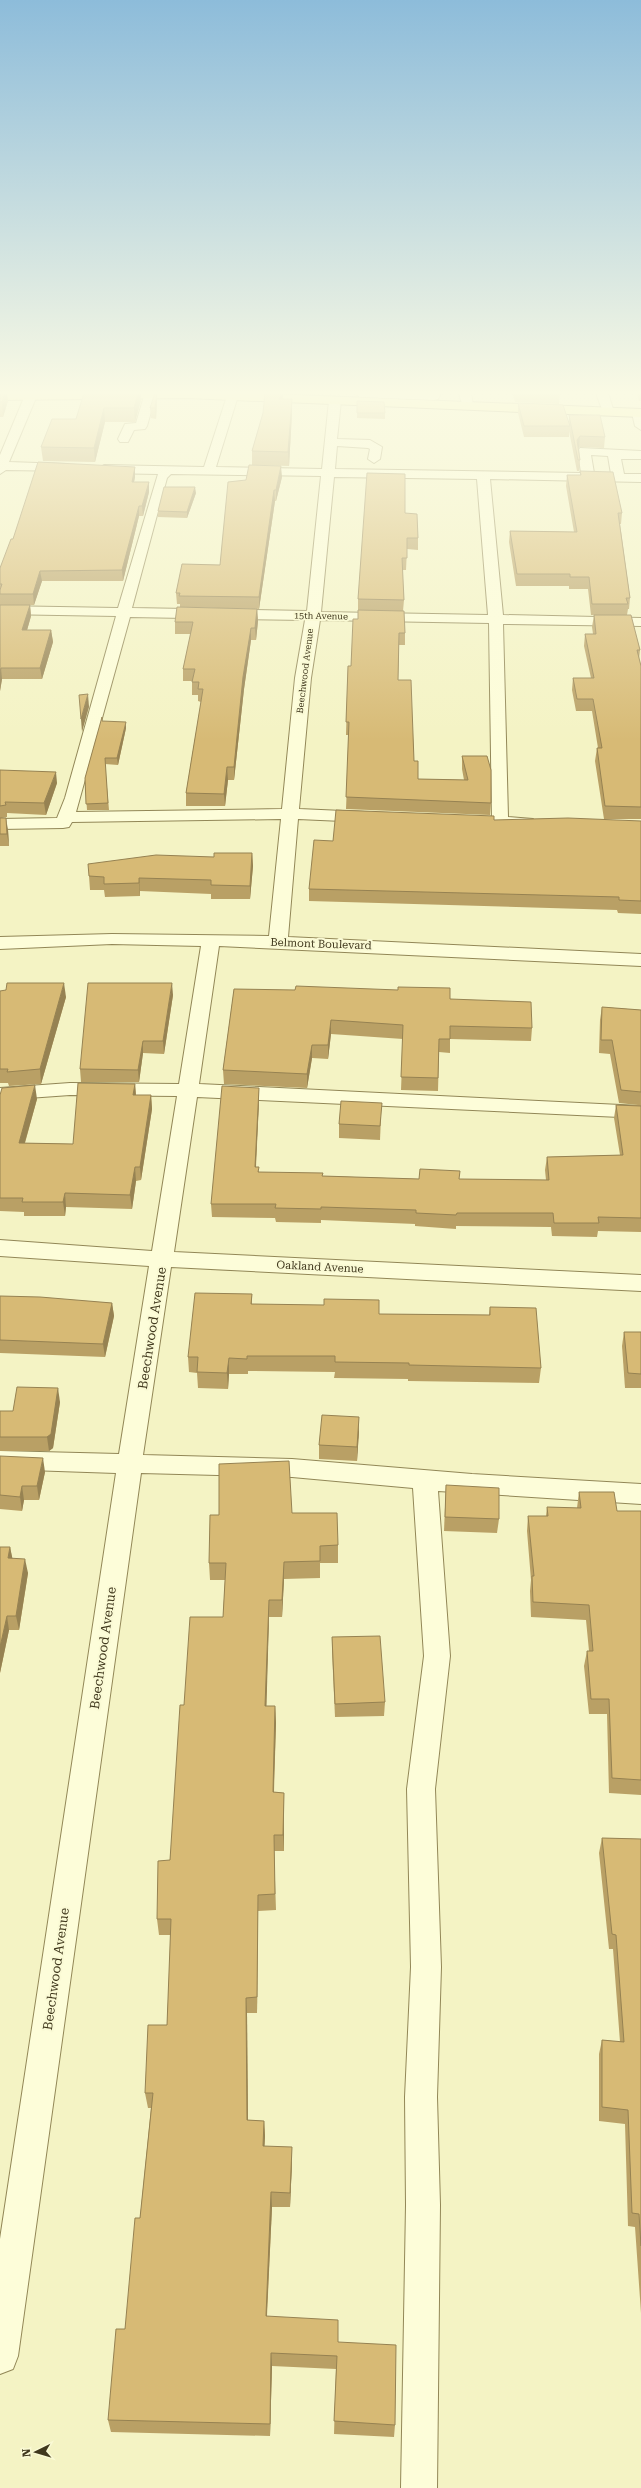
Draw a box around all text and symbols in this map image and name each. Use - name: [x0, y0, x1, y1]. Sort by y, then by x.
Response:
- street label: 15th Avenue: [294, 611, 348, 621]
- street label: Beechwood Avenue: [295, 628, 315, 714]
- street label: Belmont Boulevard: [270, 936, 372, 952]
- street label: Oakland Avenue: [276, 1258, 364, 1276]
- street label: Beechwood Avenue: [135, 1266, 169, 1390]
- street label: Beechwood Avenue: [87, 1586, 119, 1710]
- street label: Beechwood Avenue: [40, 1907, 72, 2031]
- north arrow: [16, 2432, 56, 2472]
- text: N: [20, 2448, 33, 2458]

